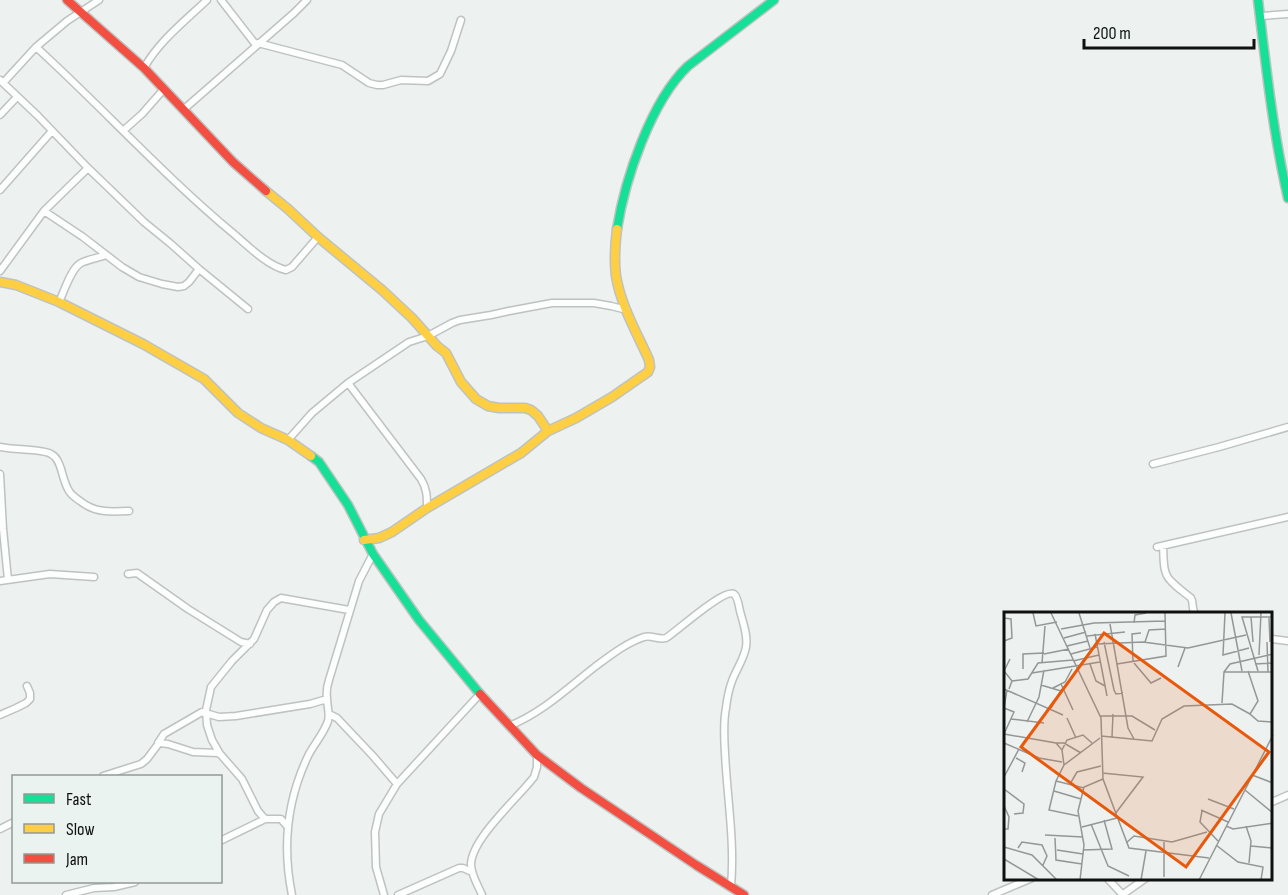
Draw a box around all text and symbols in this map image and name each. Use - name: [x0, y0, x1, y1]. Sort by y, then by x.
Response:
- scale bar: [1084, 12, 1254, 50]
- text: 200 m: [1093, 23, 1131, 44]
- inset map: [1004, 612, 1273, 880]
- legend: [12, 775, 222, 883]
- text: Fast: [66, 789, 92, 810]
- text: Slow: [66, 819, 95, 840]
- text: Jam: [65, 849, 88, 870]

